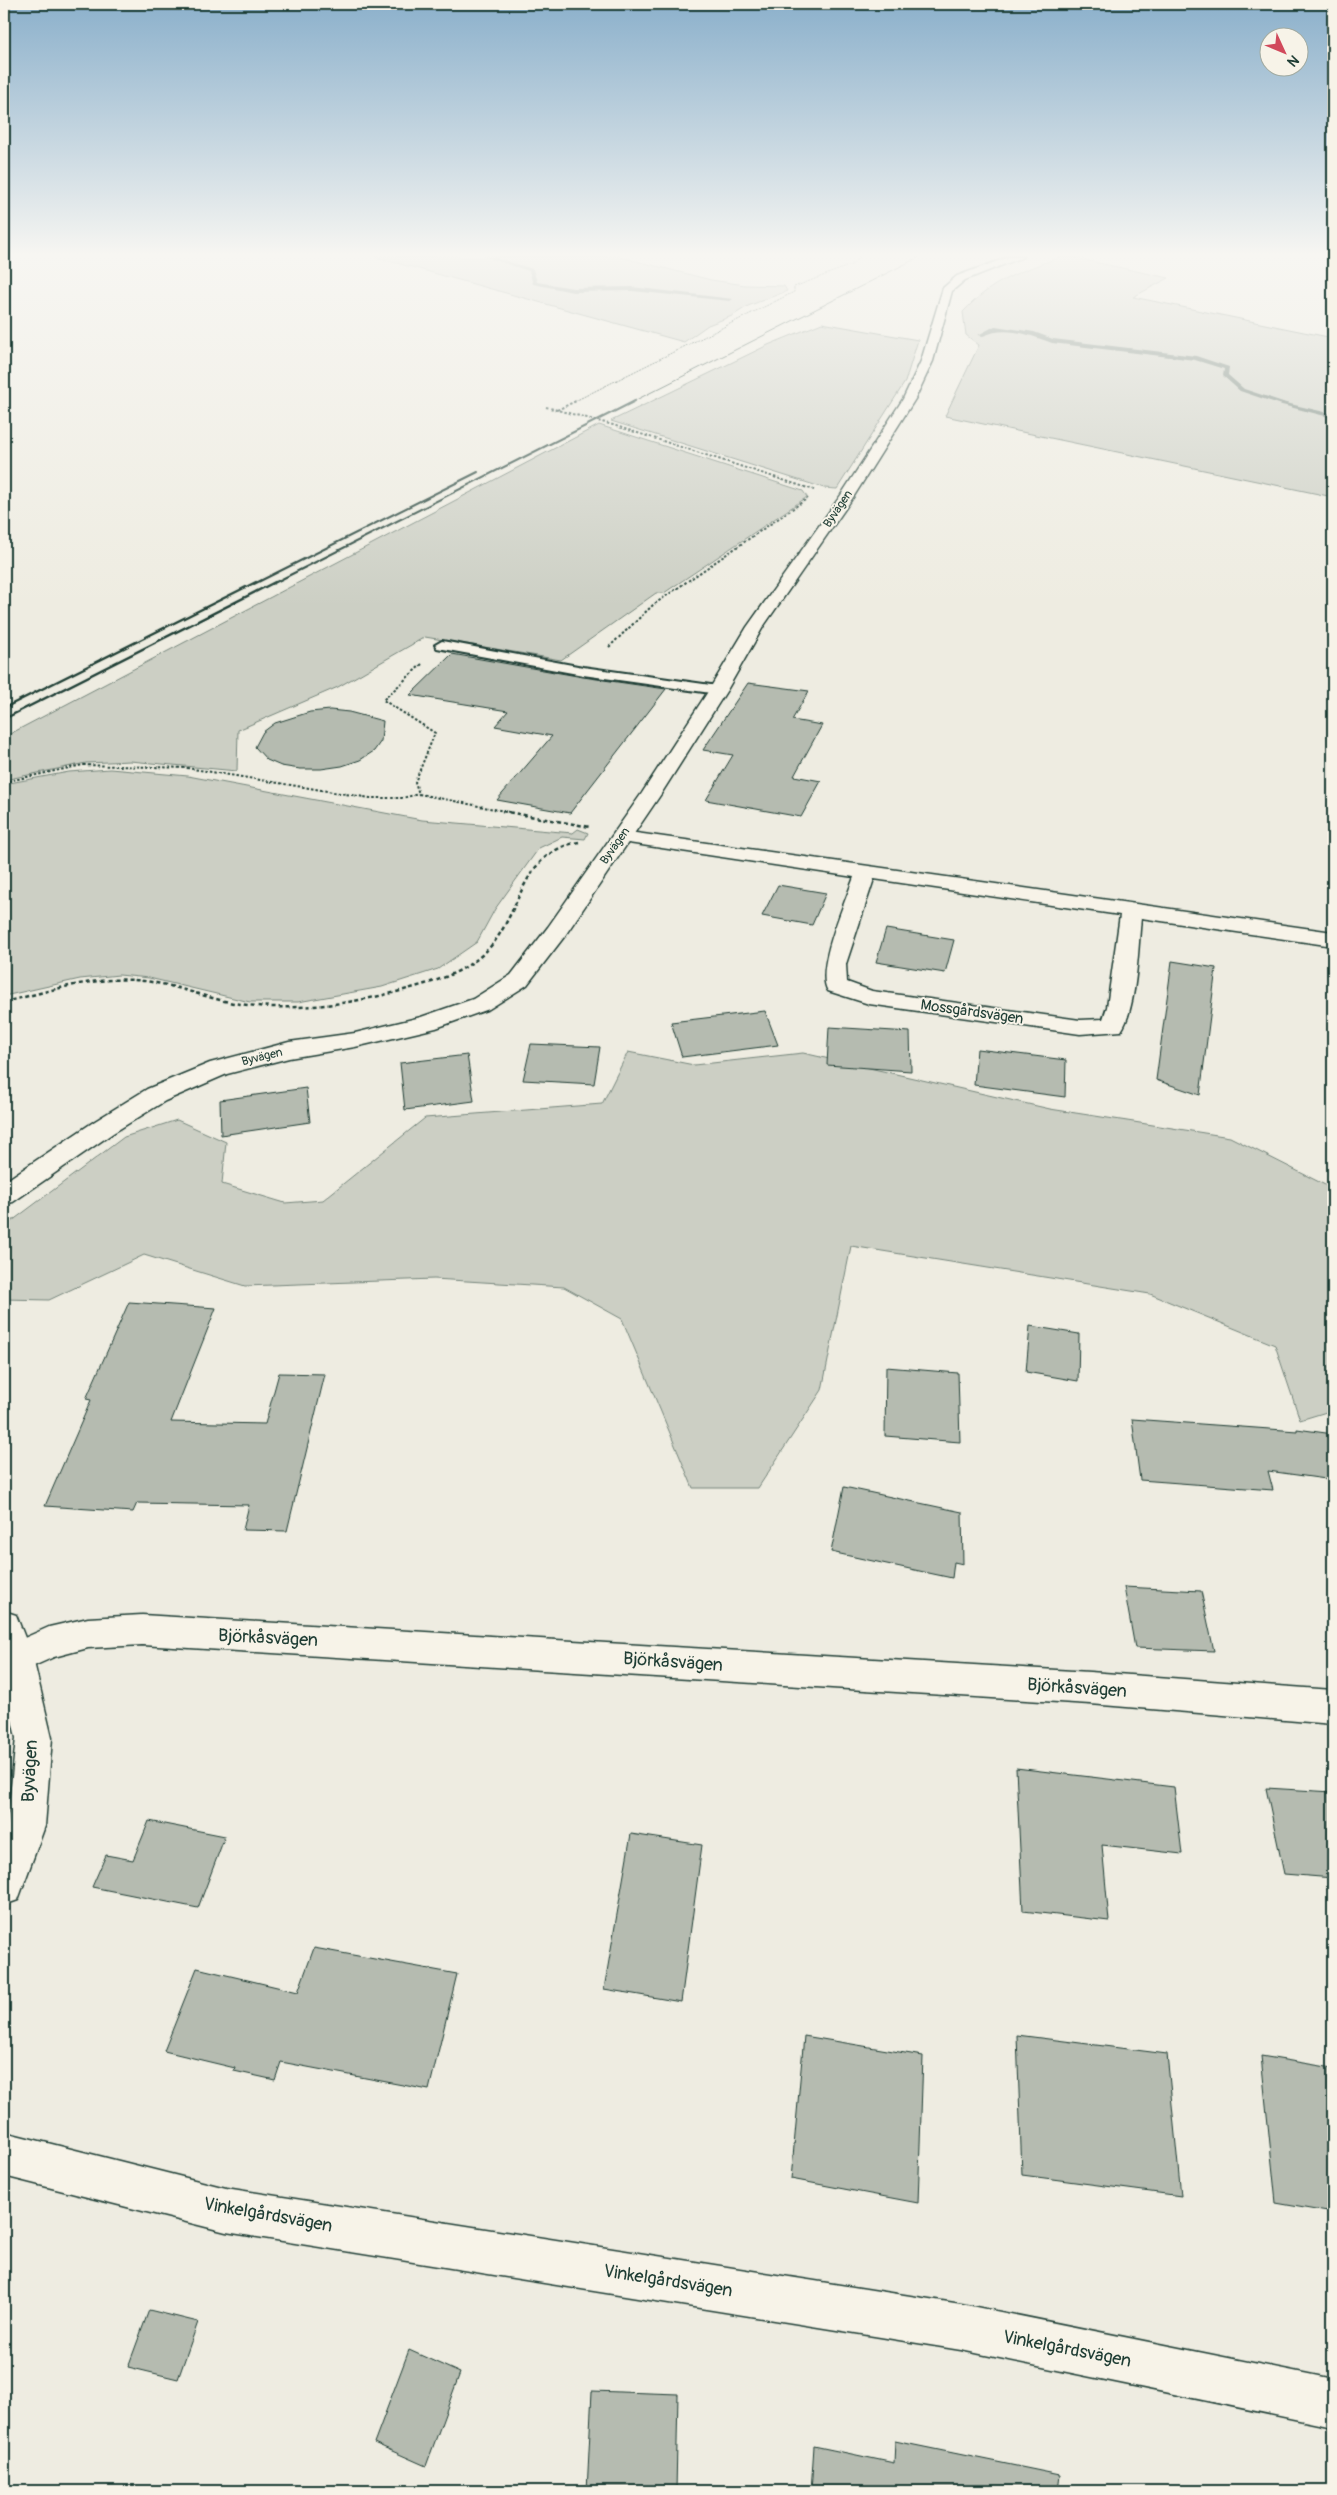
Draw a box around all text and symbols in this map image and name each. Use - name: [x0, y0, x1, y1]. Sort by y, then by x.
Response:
- north arrow: [1260, 28, 1310, 78]
- text: N: [1284, 51, 1302, 70]
- street label: Byvägen: [820, 487, 856, 530]
- street label: Byvägen: [597, 825, 633, 867]
- street label: Mossgårdsvägen: [919, 995, 1025, 1029]
- street label: Byvägen: [240, 1045, 284, 1069]
- street label: Björkåsvägen: [218, 1624, 318, 1652]
- street label: Björkåsvägen: [622, 1647, 724, 1677]
- street label: Björkåsvägen: [1026, 1673, 1128, 1703]
- street label: Byvägen: [17, 1739, 43, 1803]
- street label: Vinkelgårdsvägen: [202, 2192, 334, 2238]
- street label: Vinkelgårdsvägen: [602, 2259, 734, 2303]
- street label: Vinkelgårdsvägen: [1001, 2325, 1133, 2373]

